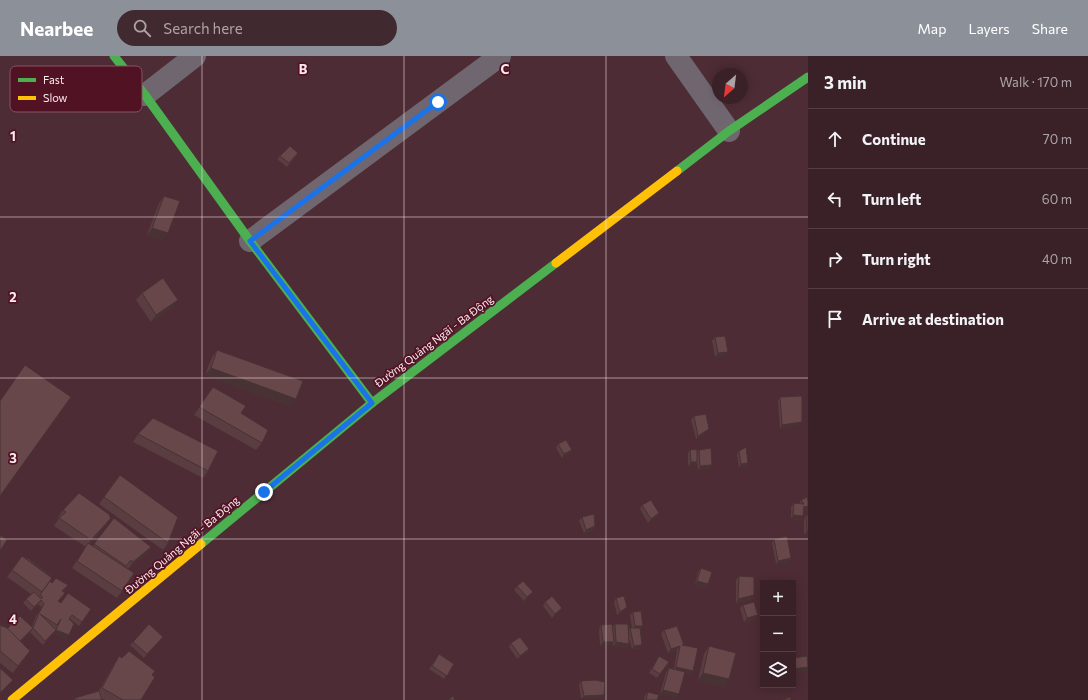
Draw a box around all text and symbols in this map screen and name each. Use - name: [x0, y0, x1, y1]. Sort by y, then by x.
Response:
- search box: [117, 10, 397, 46]
- text: Nearbee: [20, 17, 93, 40]
- icon: search: [131, 17, 153, 39]
- text: Search here: [163, 19, 243, 37]
- text: Map: [918, 20, 946, 37]
- text: Layers: [968, 20, 1010, 37]
- text: Share: [1032, 20, 1068, 37]
- text: B: [299, 61, 308, 77]
- text: C: [501, 61, 510, 77]
- legend: [10, 66, 142, 112]
- north arrow: [712, 68, 748, 104]
- text: 3 min: [824, 72, 867, 93]
- text: Fast: [43, 73, 65, 86]
- text: Walk · 170 m: [1000, 74, 1072, 90]
- text: Slow: [43, 91, 68, 104]
- route start: [429, 93, 447, 111]
- text: 1: [10, 128, 16, 144]
- icon: ahead: [824, 128, 846, 150]
- text: Continue: [862, 130, 926, 148]
- text: 70 m: [1043, 131, 1072, 147]
- icon: left: [824, 188, 846, 210]
- text: Turn left: [862, 190, 921, 208]
- text: 60 m: [1042, 191, 1072, 207]
- icon: right: [824, 248, 846, 270]
- text: Turn right: [862, 250, 931, 268]
- text: 40 m: [1042, 251, 1072, 267]
- text: 2: [9, 289, 17, 305]
- street label: Đường Quảng Ngãi - Ba Động: [371, 292, 496, 390]
- icon: arrive: [824, 308, 846, 330]
- text: Arrive at destination: [862, 310, 1004, 328]
- text: 3: [9, 450, 17, 466]
- route end: [255, 483, 273, 501]
- street label: Đường Quảng Ngãi - Ba Động: [121, 493, 241, 597]
- map controls: [760, 580, 796, 688]
- button: +: [760, 580, 796, 616]
- text: 4: [9, 611, 17, 627]
- button: −: [760, 616, 796, 652]
- button: layers: [760, 652, 796, 688]

